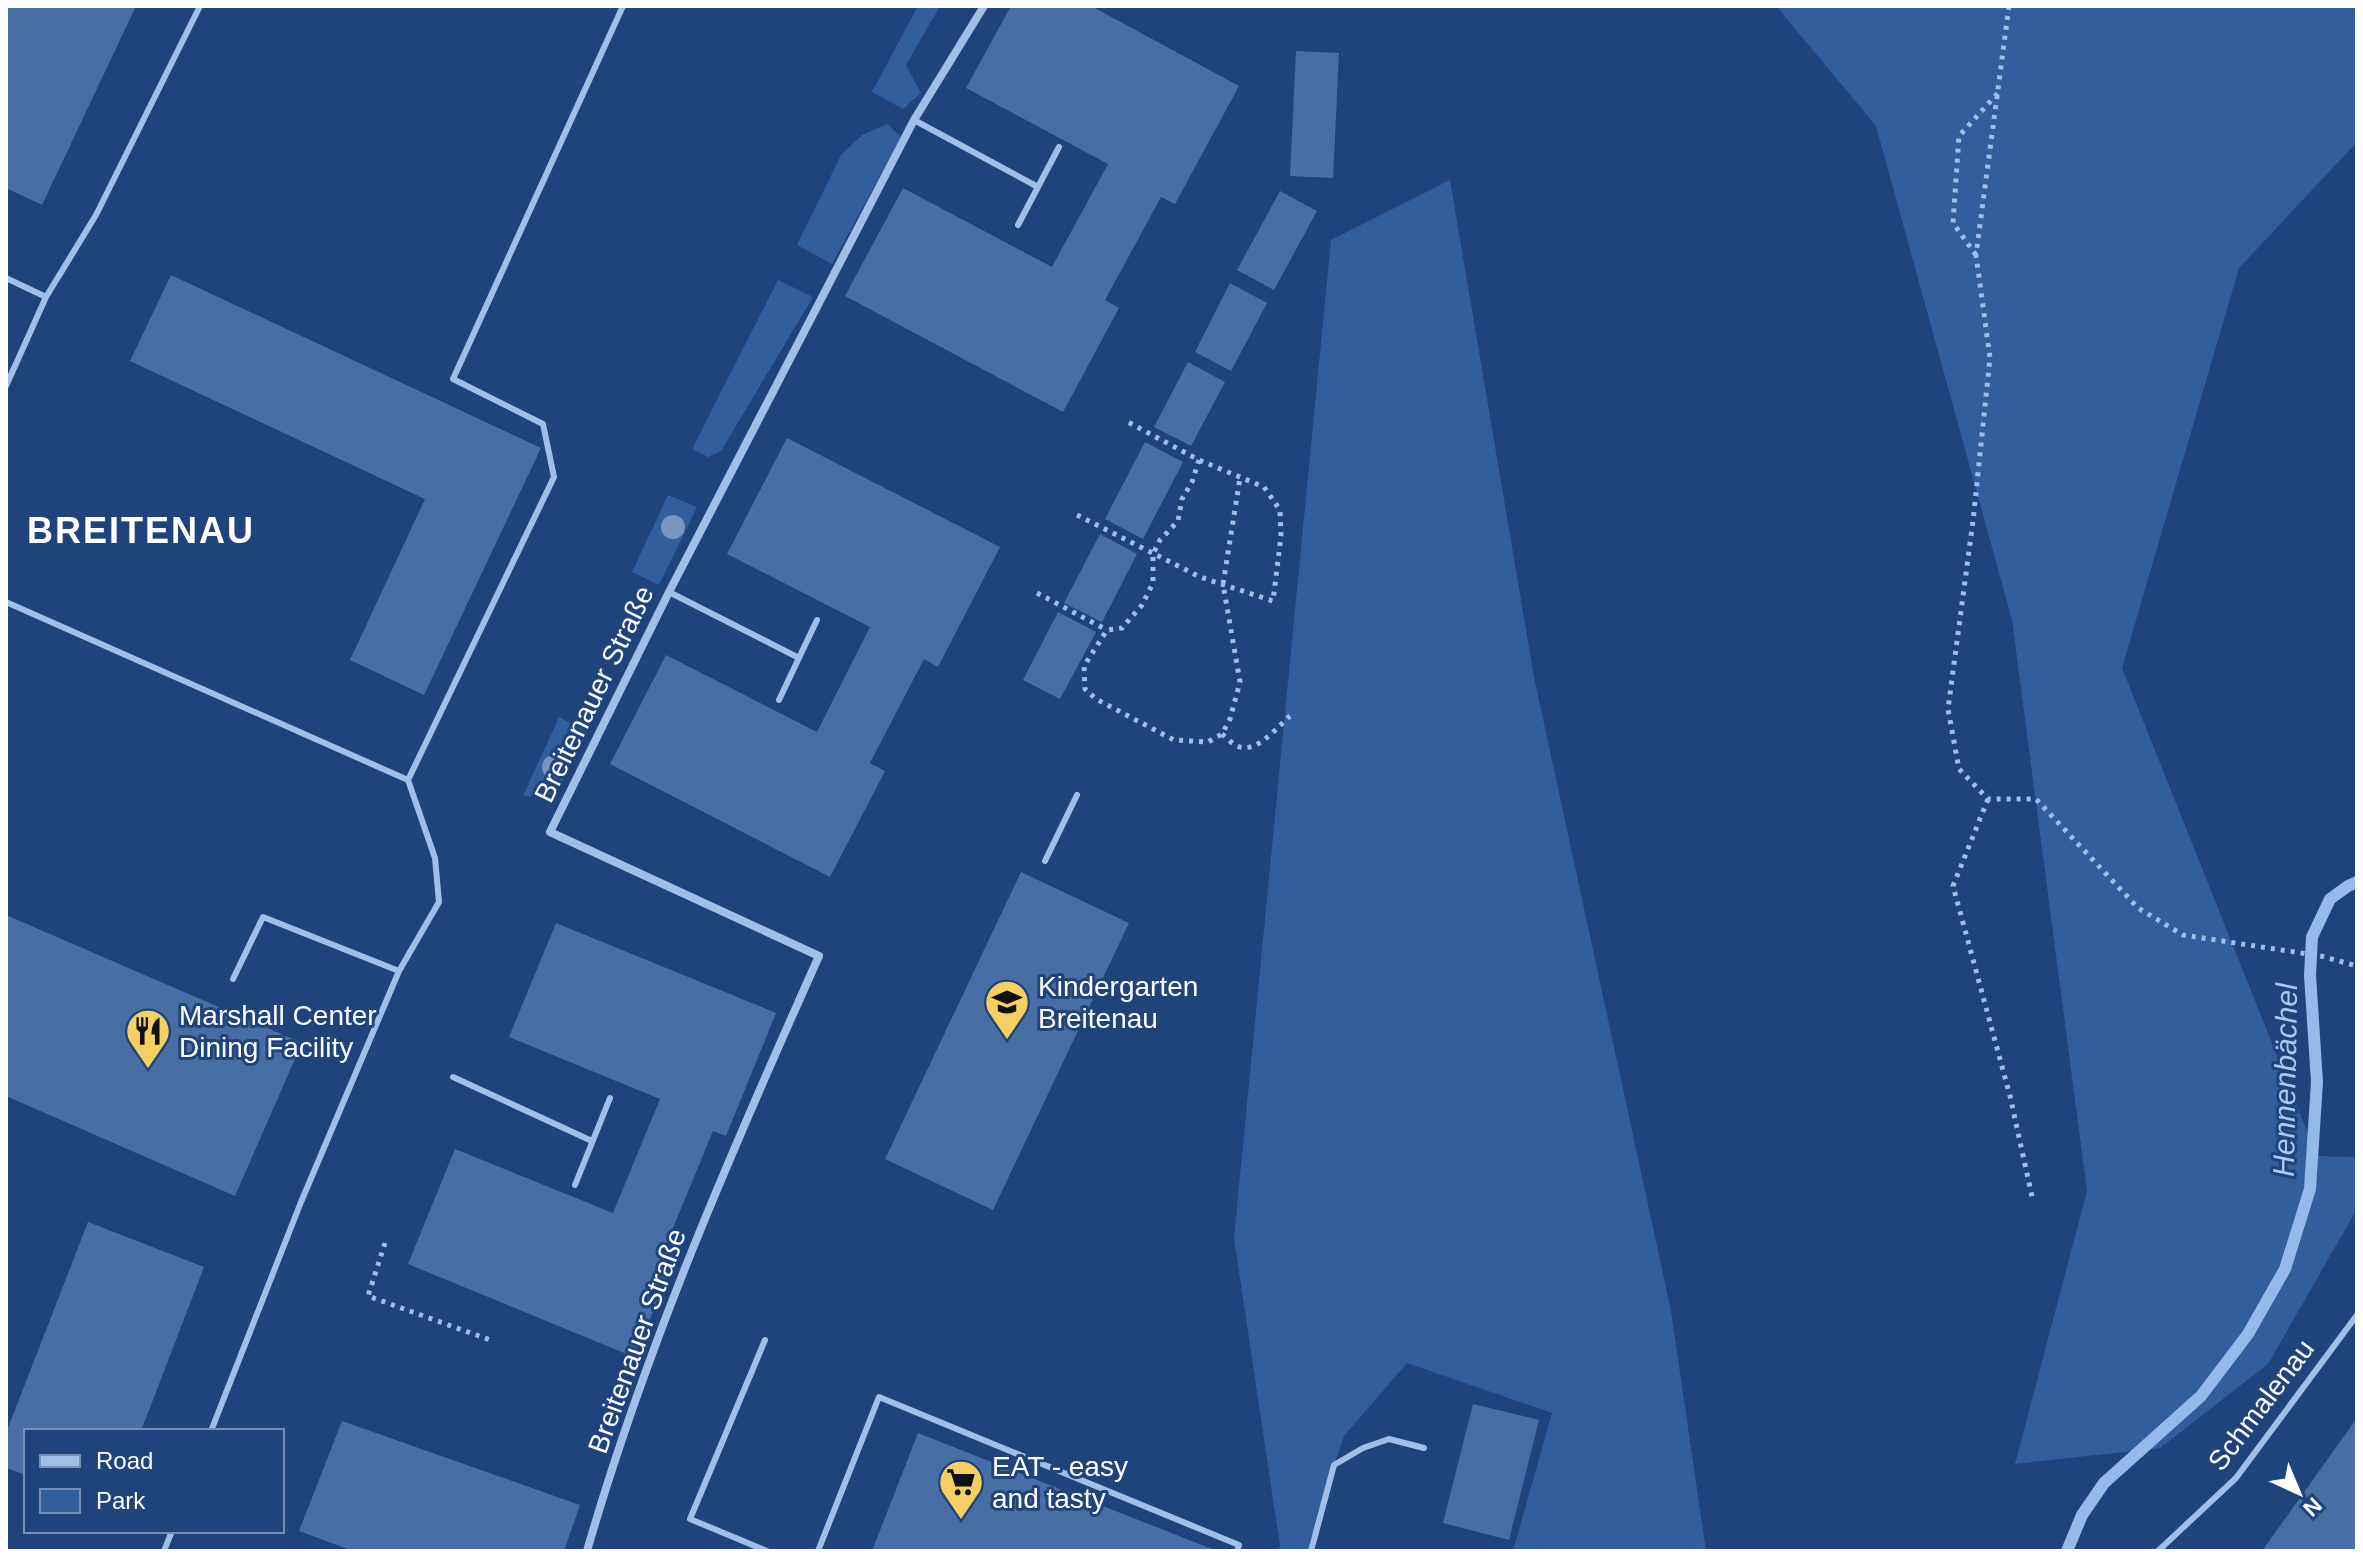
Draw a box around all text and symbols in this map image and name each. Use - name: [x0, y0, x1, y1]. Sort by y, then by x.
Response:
- district label: BREITENAU: [27, 510, 255, 551]
- street label: Breitenauer Straße: [528, 581, 660, 807]
- place label: Kindergarten Breitenau: [1038, 971, 1198, 1034]
- school or university icon: Kindergarten Breitenau: [983, 978, 1031, 1041]
- water label: Hennenbächel: [2267, 982, 2303, 1177]
- place label: Marshall Center Dining Facility: [179, 1000, 377, 1063]
- restaurant icon: Marshall Center Dining Facility: [124, 1007, 172, 1070]
- street label: Breitenauer Straße: [582, 1225, 692, 1457]
- street label: Schmalenau: [2202, 1334, 2320, 1476]
- legend: [24, 1429, 284, 1533]
- text: Road: [96, 1447, 153, 1474]
- place label: EAT - easy and tasty: [992, 1451, 1128, 1514]
- north arrow: [2259, 1453, 2339, 1533]
- supermarket icon: EAT - easy and tasty: [937, 1458, 985, 1521]
- text: Park: [96, 1487, 146, 1514]
- text: N: [2298, 1493, 2327, 1522]

